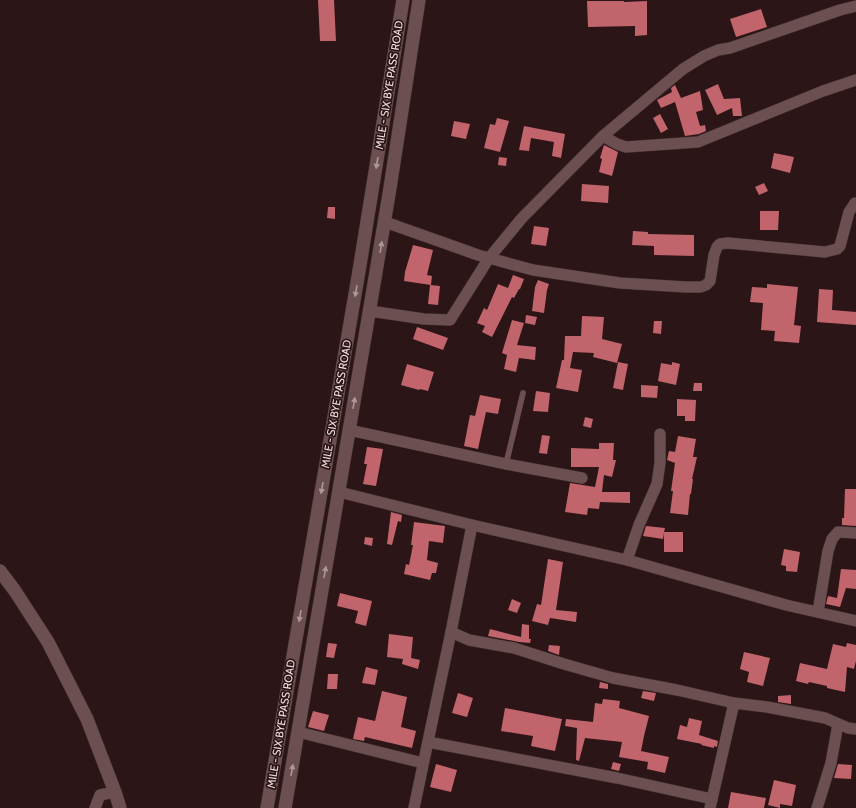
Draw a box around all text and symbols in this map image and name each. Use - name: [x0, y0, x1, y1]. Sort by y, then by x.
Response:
- street label: MILE - SIX BYE PASS ROAD: [372, 20, 406, 150]
- one-way arrow: [373, 157, 379, 169]
- one-way arrow: [378, 241, 384, 253]
- one-way arrow: [353, 285, 359, 297]
- street label: MILE - SIX BYE PASS ROAD: [318, 339, 354, 469]
- one-way arrow: [351, 397, 357, 409]
- one-way arrow: [319, 482, 325, 494]
- one-way arrow: [322, 566, 328, 579]
- one-way arrow: [296, 610, 302, 623]
- street label: MILE - SIX BYE PASS ROAD: [264, 659, 298, 789]
- one-way arrow: [289, 763, 295, 776]

